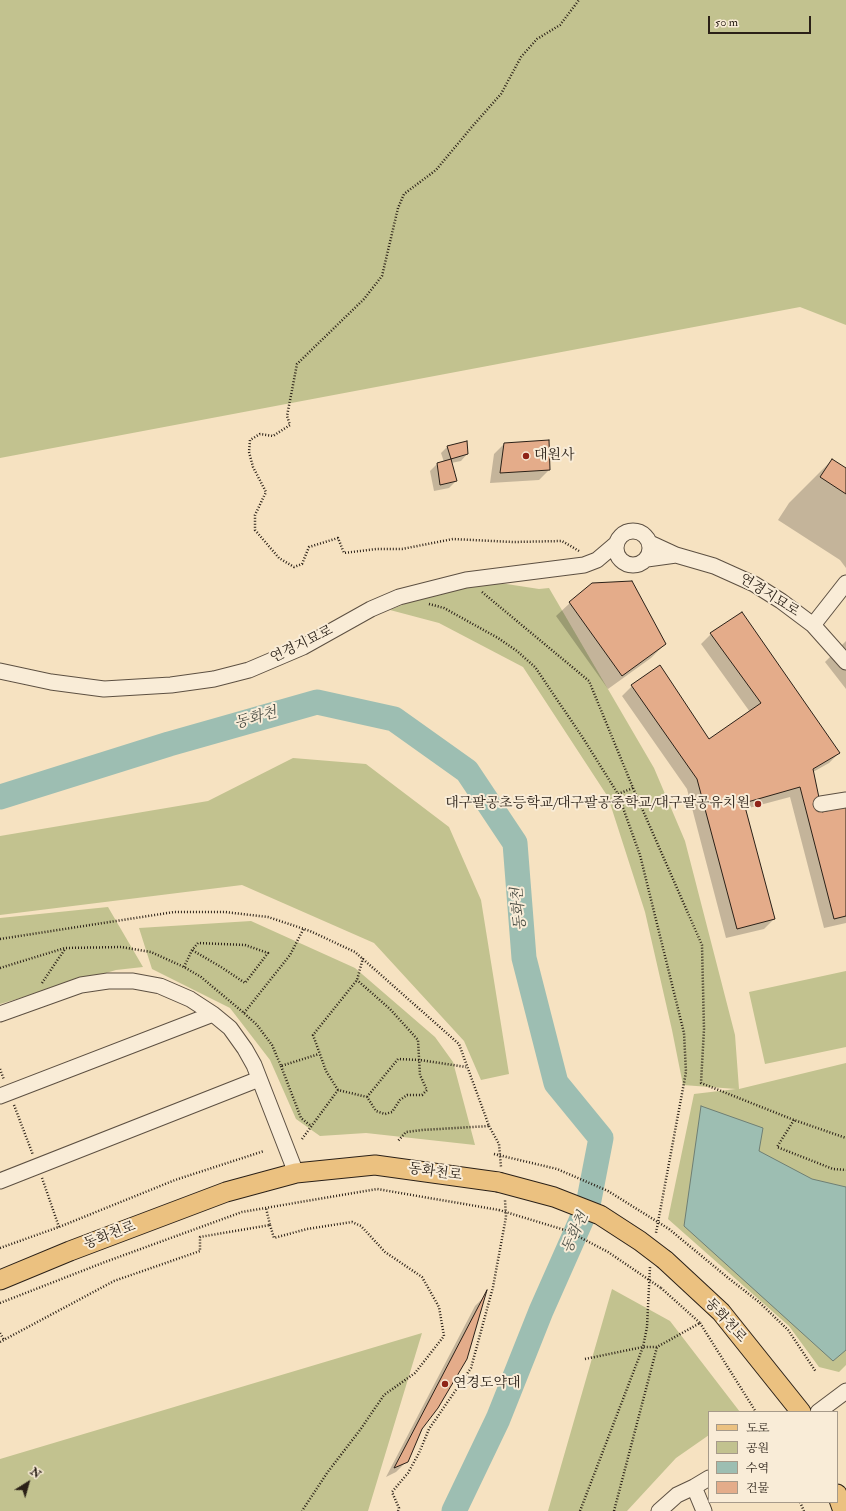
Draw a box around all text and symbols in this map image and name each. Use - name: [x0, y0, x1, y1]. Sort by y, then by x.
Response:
- scale bar: [710, 8, 813, 34]
- text: 50 m: [715, 15, 738, 30]
- place label: 대원사: [534, 448, 575, 464]
- marker: 대원사: [521, 451, 531, 461]
- street label: 연경지묘로: [736, 571, 802, 621]
- street label: 연경지묘로: [268, 623, 336, 667]
- water label: 동화천: [233, 704, 279, 734]
- place label: 대구팔공초등학교/대구팔공중학교/대구팔공유치원: [445, 796, 750, 812]
- marker: 대구팔공초등학교/대구팔공중학교/대구팔공유치원: [753, 799, 763, 809]
- water label: 동화천: [509, 887, 531, 931]
- street label: 동화천로: [407, 1161, 463, 1185]
- water label: 동화천: [559, 1209, 593, 1257]
- street label: 동화천로: [82, 1218, 138, 1254]
- street label: 동화천로: [701, 1295, 749, 1347]
- place label: 연경도약대: [453, 1376, 521, 1392]
- marker: 연경도약대: [440, 1379, 450, 1389]
- legend: [708, 1411, 838, 1503]
- text: 도로: [746, 1421, 769, 1436]
- text: 공원: [746, 1441, 769, 1456]
- text: 수역: [746, 1461, 769, 1476]
- north arrow: [8, 1463, 48, 1503]
- text: N: [28, 1465, 43, 1481]
- text: 건물: [746, 1481, 769, 1496]

